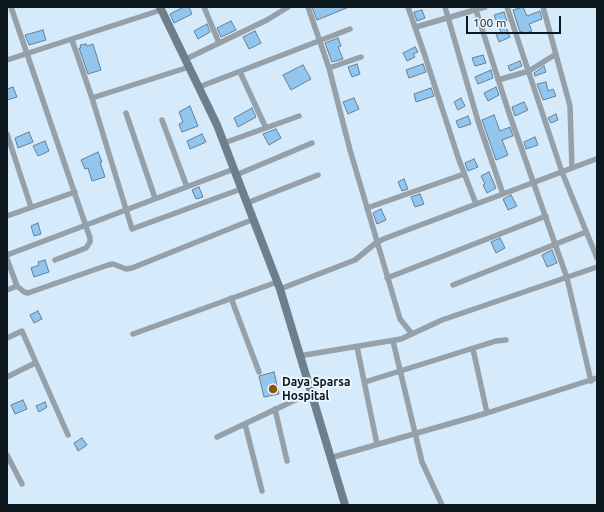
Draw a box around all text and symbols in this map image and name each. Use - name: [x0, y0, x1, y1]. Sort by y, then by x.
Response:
- scale bar: [468, 8, 563, 34]
- text: 100 m: [473, 16, 506, 29]
- place label: Daya Sparsa Hospital: [282, 375, 350, 403]
- marker: Daya Sparsa Hospital: [267, 383, 279, 395]

